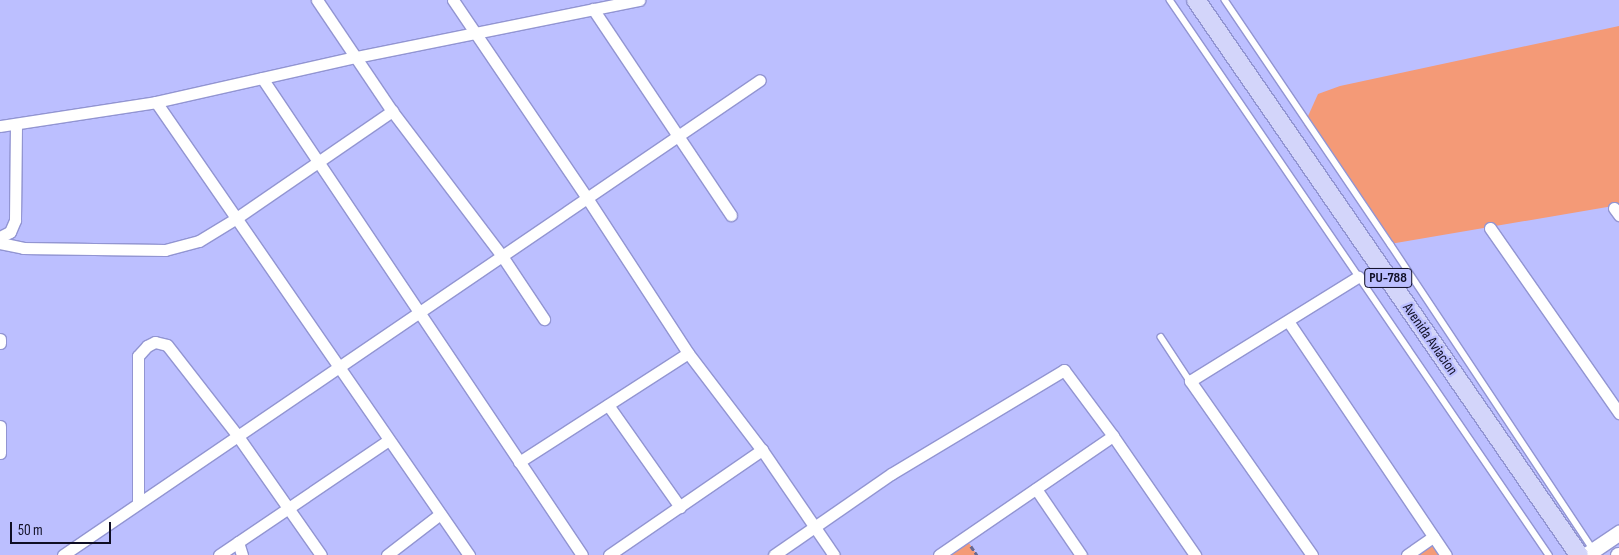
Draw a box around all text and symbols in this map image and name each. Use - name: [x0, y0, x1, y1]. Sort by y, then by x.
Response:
- road number: PU-788: [1363, 266, 1413, 290]
- street label: Avenida Aviacion: [1399, 300, 1461, 378]
- scale bar: [12, 512, 114, 544]
- text: 50 m: [18, 521, 43, 540]

